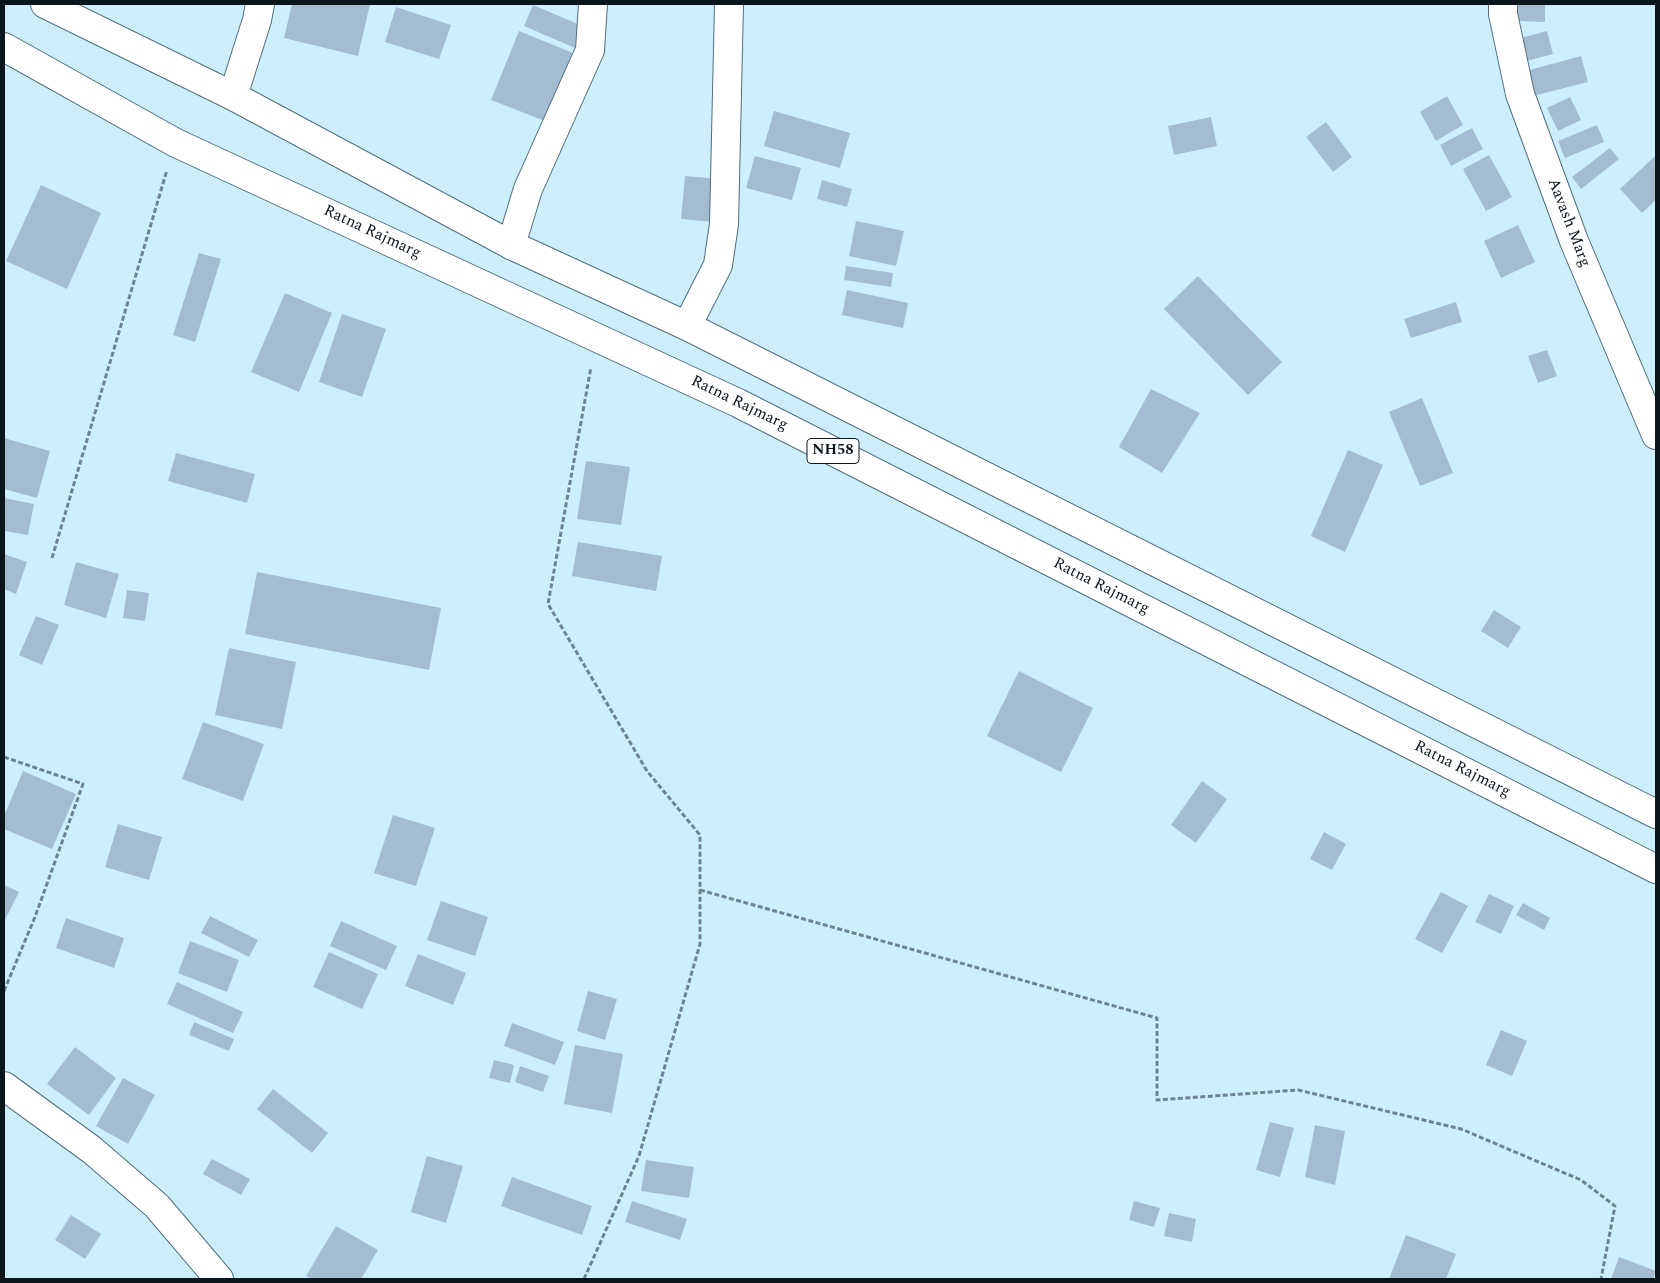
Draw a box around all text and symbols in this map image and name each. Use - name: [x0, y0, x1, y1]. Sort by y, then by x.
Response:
- street label: Aavash Marg: [1542, 176, 1594, 270]
- street label: Ratna Rajmarg: [320, 202, 424, 264]
- street label: Ratna Rajmarg: [687, 372, 791, 436]
- road number: NH58: [807, 438, 859, 464]
- street label: Ratna Rajmarg: [1050, 554, 1152, 620]
- street label: Ratna Rajmarg: [1411, 737, 1513, 803]

